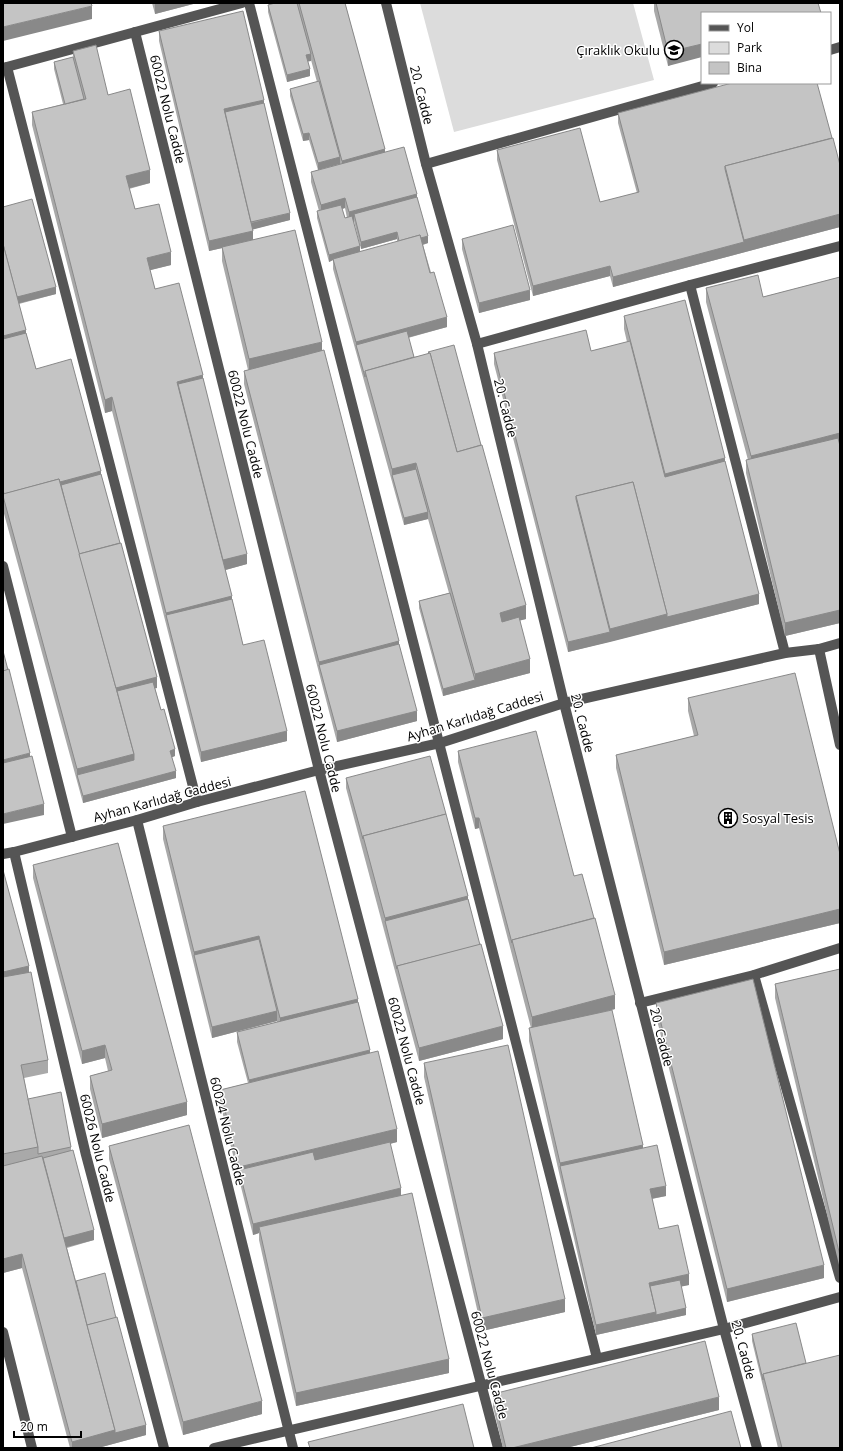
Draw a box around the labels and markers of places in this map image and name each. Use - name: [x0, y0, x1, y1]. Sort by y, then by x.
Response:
- school or university icon: Çıraklık Okulu: [663, 39, 685, 61]
- place label: Çıraklık Okulu: [576, 41, 660, 59]
- building icon: Sosyal Tesis: [717, 807, 739, 829]
- place label: Sosyal Tesis: [742, 809, 814, 827]

